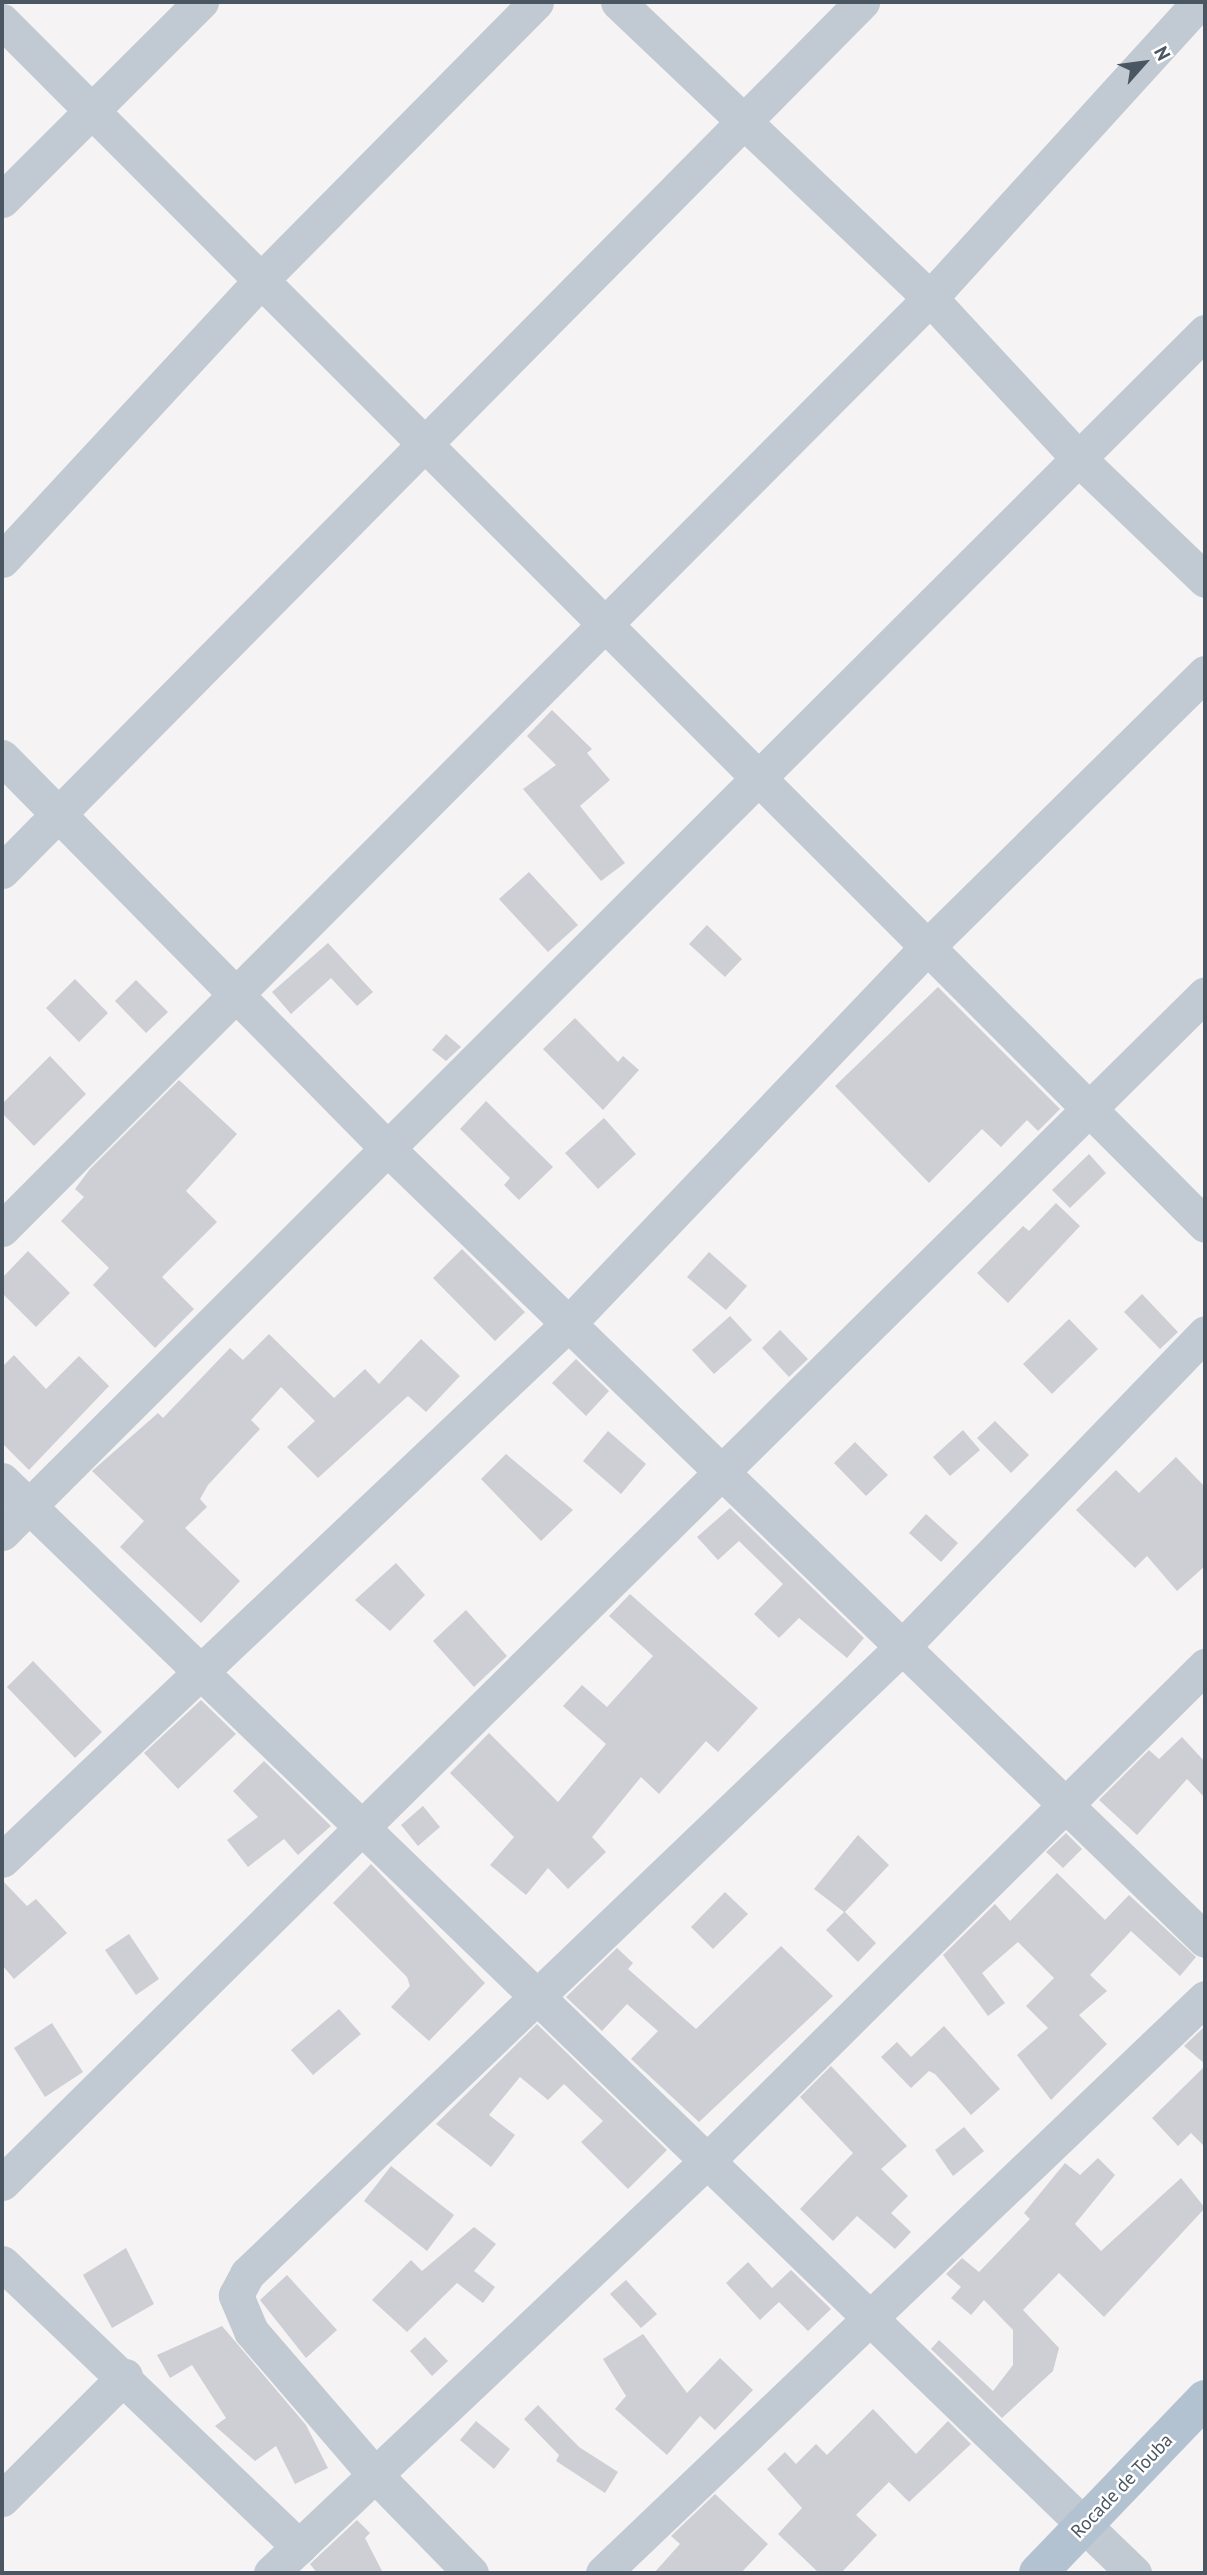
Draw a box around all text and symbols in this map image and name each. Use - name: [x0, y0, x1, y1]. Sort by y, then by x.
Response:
- north arrow: [1109, 28, 1179, 98]
- text: N: [1149, 42, 1176, 64]
- street label: Rocade de Touba: [1066, 2429, 1178, 2543]

